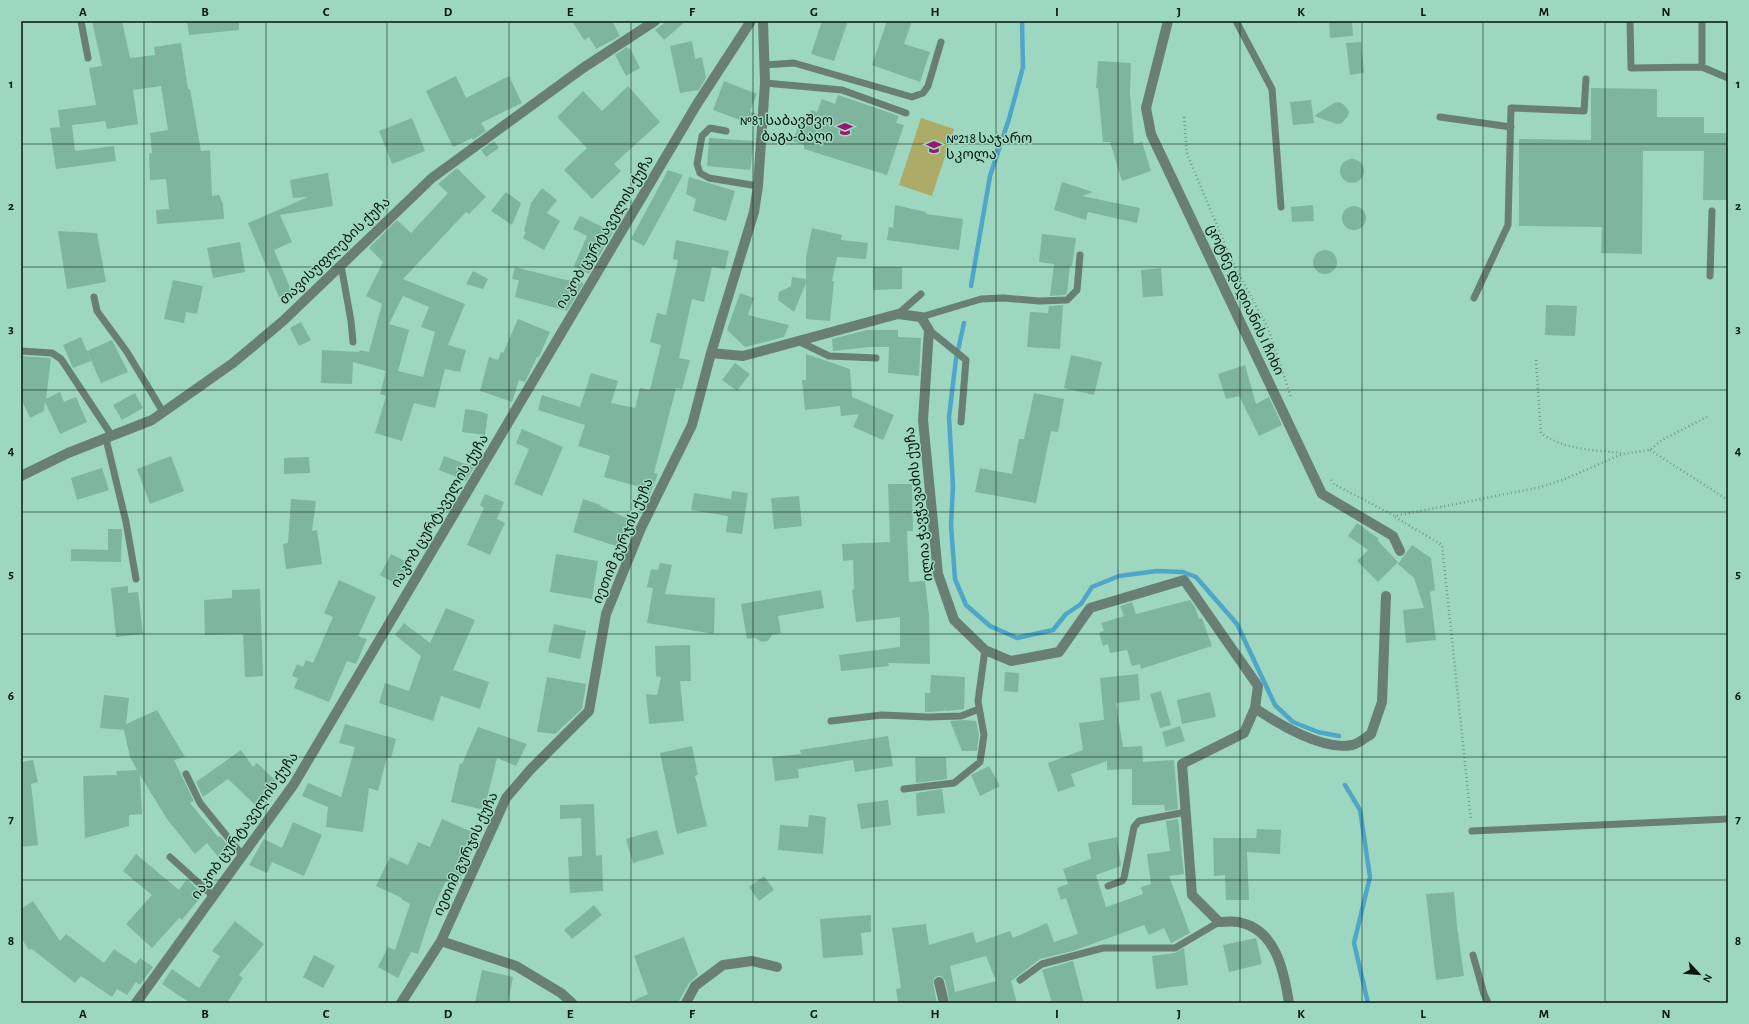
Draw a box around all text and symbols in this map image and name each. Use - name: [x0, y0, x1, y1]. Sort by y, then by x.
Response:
- text: A: [79, 6, 87, 19]
- text: B: [201, 6, 209, 19]
- text: C: [323, 6, 330, 19]
- text: D: [444, 6, 453, 19]
- text: E: [567, 6, 574, 19]
- text: F: [689, 6, 696, 19]
- text: G: [810, 6, 818, 19]
- text: H: [930, 6, 940, 19]
- text: I: [1055, 6, 1059, 19]
- text: J: [1177, 6, 1181, 19]
- text: K: [1297, 6, 1305, 19]
- text: L: [1420, 6, 1426, 19]
- text: M: [1539, 6, 1549, 19]
- text: N: [1661, 6, 1671, 19]
- text: 1: [9, 78, 13, 91]
- text: 1: [1736, 78, 1740, 91]
- place label: №81 საბავშვო ბაგა-ბაღი: [740, 114, 833, 145]
- school or university icon: №81 საბავშვო ბაგა-ბაღი: [836, 120, 854, 138]
- place label: №218 საჯარო სკოლა: [946, 131, 1032, 163]
- school or university icon: №218 საჯარო სკოლა: [925, 138, 943, 156]
- street label: იაკობ ცურტაველის ქუჩა: [553, 152, 657, 312]
- street label: თავისუფლების ქუჩა: [277, 195, 394, 308]
- text: 2: [8, 200, 14, 213]
- text: 2: [1735, 200, 1741, 213]
- street label: ცოტნე დადიანის I ჩიხი: [1203, 223, 1286, 378]
- text: 3: [8, 323, 14, 336]
- text: 3: [1735, 323, 1741, 336]
- street label: ილია ჭავჭავაძის ქუჩა: [903, 426, 936, 582]
- street label: იაკობ ცურტაველის ქუჩა: [388, 431, 492, 591]
- text: 4: [8, 445, 15, 458]
- text: 4: [1735, 445, 1742, 458]
- street label: იეთიმ გურჯის ქუჩა: [589, 476, 657, 606]
- text: 5: [8, 568, 14, 581]
- text: 5: [1735, 568, 1741, 581]
- text: 6: [8, 690, 14, 703]
- text: 6: [1735, 690, 1741, 703]
- street label: იაკობ ცურტაველის ქუჩა: [188, 749, 302, 903]
- street label: იეთიმ გურჯის ქუჩა: [430, 790, 502, 918]
- text: 7: [8, 813, 14, 826]
- text: 7: [1735, 813, 1741, 826]
- text: 8: [8, 935, 14, 948]
- text: 8: [1735, 935, 1741, 948]
- north arrow: [1679, 954, 1719, 994]
- text: N: [1701, 972, 1714, 984]
- text: A: [79, 1008, 87, 1021]
- text: B: [201, 1008, 209, 1021]
- text: C: [323, 1008, 330, 1021]
- text: D: [444, 1008, 453, 1021]
- text: E: [567, 1008, 574, 1021]
- text: F: [689, 1008, 696, 1021]
- text: G: [810, 1008, 818, 1021]
- text: H: [930, 1008, 940, 1021]
- text: I: [1055, 1008, 1059, 1021]
- text: J: [1177, 1008, 1181, 1021]
- text: K: [1297, 1008, 1305, 1021]
- text: L: [1420, 1008, 1426, 1021]
- text: M: [1539, 1008, 1549, 1021]
- text: N: [1661, 1008, 1671, 1021]

